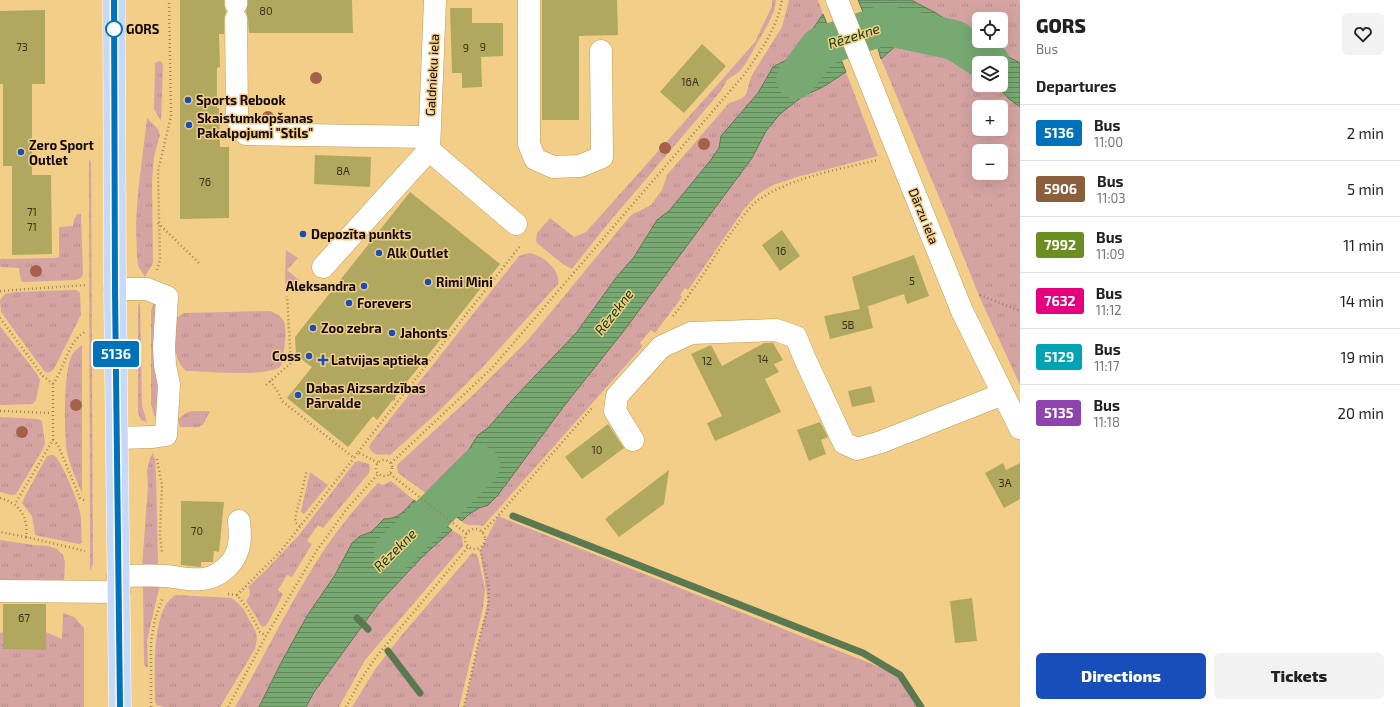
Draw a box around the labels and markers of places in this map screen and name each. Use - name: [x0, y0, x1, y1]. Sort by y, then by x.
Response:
- marker: GORS: [105, 20, 123, 38]
- place label: GORS: [126, 21, 160, 37]
- place label: Sports Rebook: [196, 92, 286, 108]
- marker: Sports Rebook: [183, 95, 193, 105]
- place label: Skaistumkopšanas Pakalpojumi "Stils": [197, 110, 313, 141]
- marker: Skaistumkopšanas Pakalpojumi "Stils": [184, 120, 194, 130]
- place label: Zero Sport Outlet: [29, 137, 95, 168]
- marker: Zero Sport Outlet: [16, 147, 26, 157]
- place label: Depozīta punkts: [311, 226, 412, 242]
- marker: Depozīta punkts: [298, 229, 308, 239]
- place label: Alk Outlet: [387, 245, 449, 261]
- marker: Alk Outlet: [374, 248, 384, 258]
- place label: Rimi Mini: [436, 274, 493, 290]
- marker: Rimi Mini: [423, 277, 433, 287]
- place label: Aleksandra: [286, 278, 356, 294]
- marker: Aleksandra: [359, 281, 369, 291]
- place label: Forevers: [357, 295, 412, 311]
- marker: Forevers: [344, 298, 354, 308]
- place label: Zoo zebra: [321, 320, 382, 336]
- marker: Zoo zebra: [308, 323, 318, 333]
- place label: Jahonts: [400, 325, 448, 341]
- marker: Jahonts: [387, 328, 397, 338]
- place label: Coss: [272, 348, 301, 364]
- marker: Coss: [304, 351, 314, 361]
- place label: Latvijas aptieka: [331, 352, 429, 368]
- marker: Latvijas aptieka: [318, 355, 328, 365]
- place label: Dabas Aizsardzības Pārvalde: [306, 380, 426, 411]
- marker: Dabas Aizsardzības Pārvalde: [293, 390, 303, 400]

